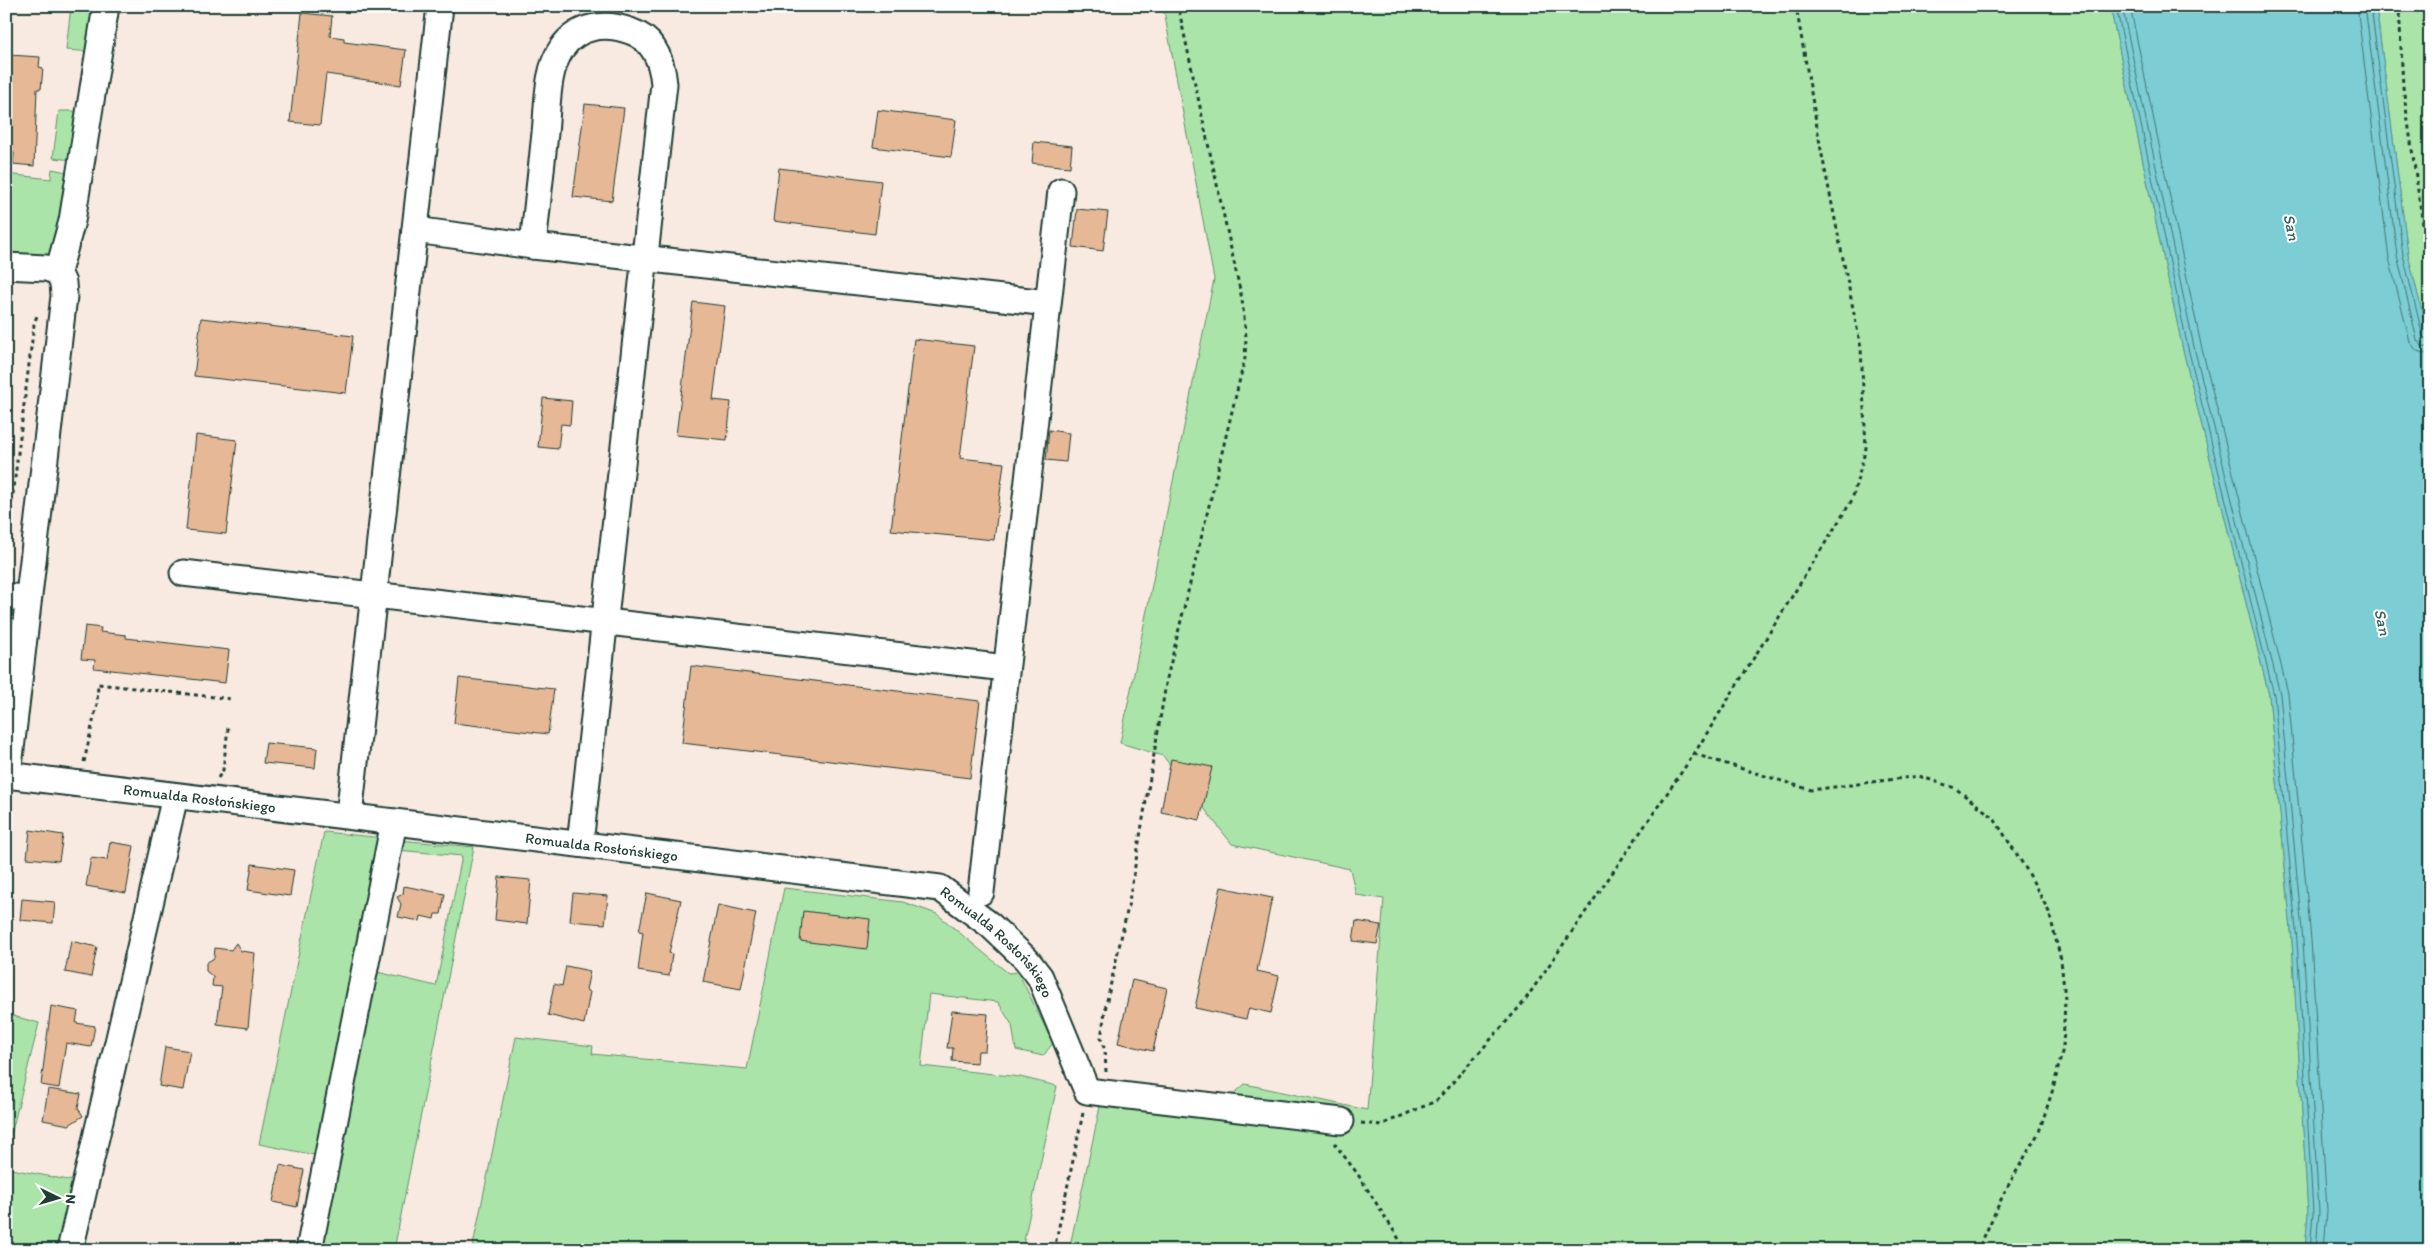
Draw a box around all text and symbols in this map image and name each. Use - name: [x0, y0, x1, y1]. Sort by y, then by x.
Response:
- water label: San: [2279, 212, 2304, 242]
- water label: San: [2370, 607, 2395, 637]
- street label: Romualda Rosłońskiego: [122, 780, 277, 817]
- street label: Romualda Rosłońskiego: [524, 829, 679, 865]
- street label: Romualda Rosłońskiego: [937, 882, 1056, 1000]
- north arrow: [32, 1174, 82, 1224]
- text: N: [62, 1194, 79, 1205]

